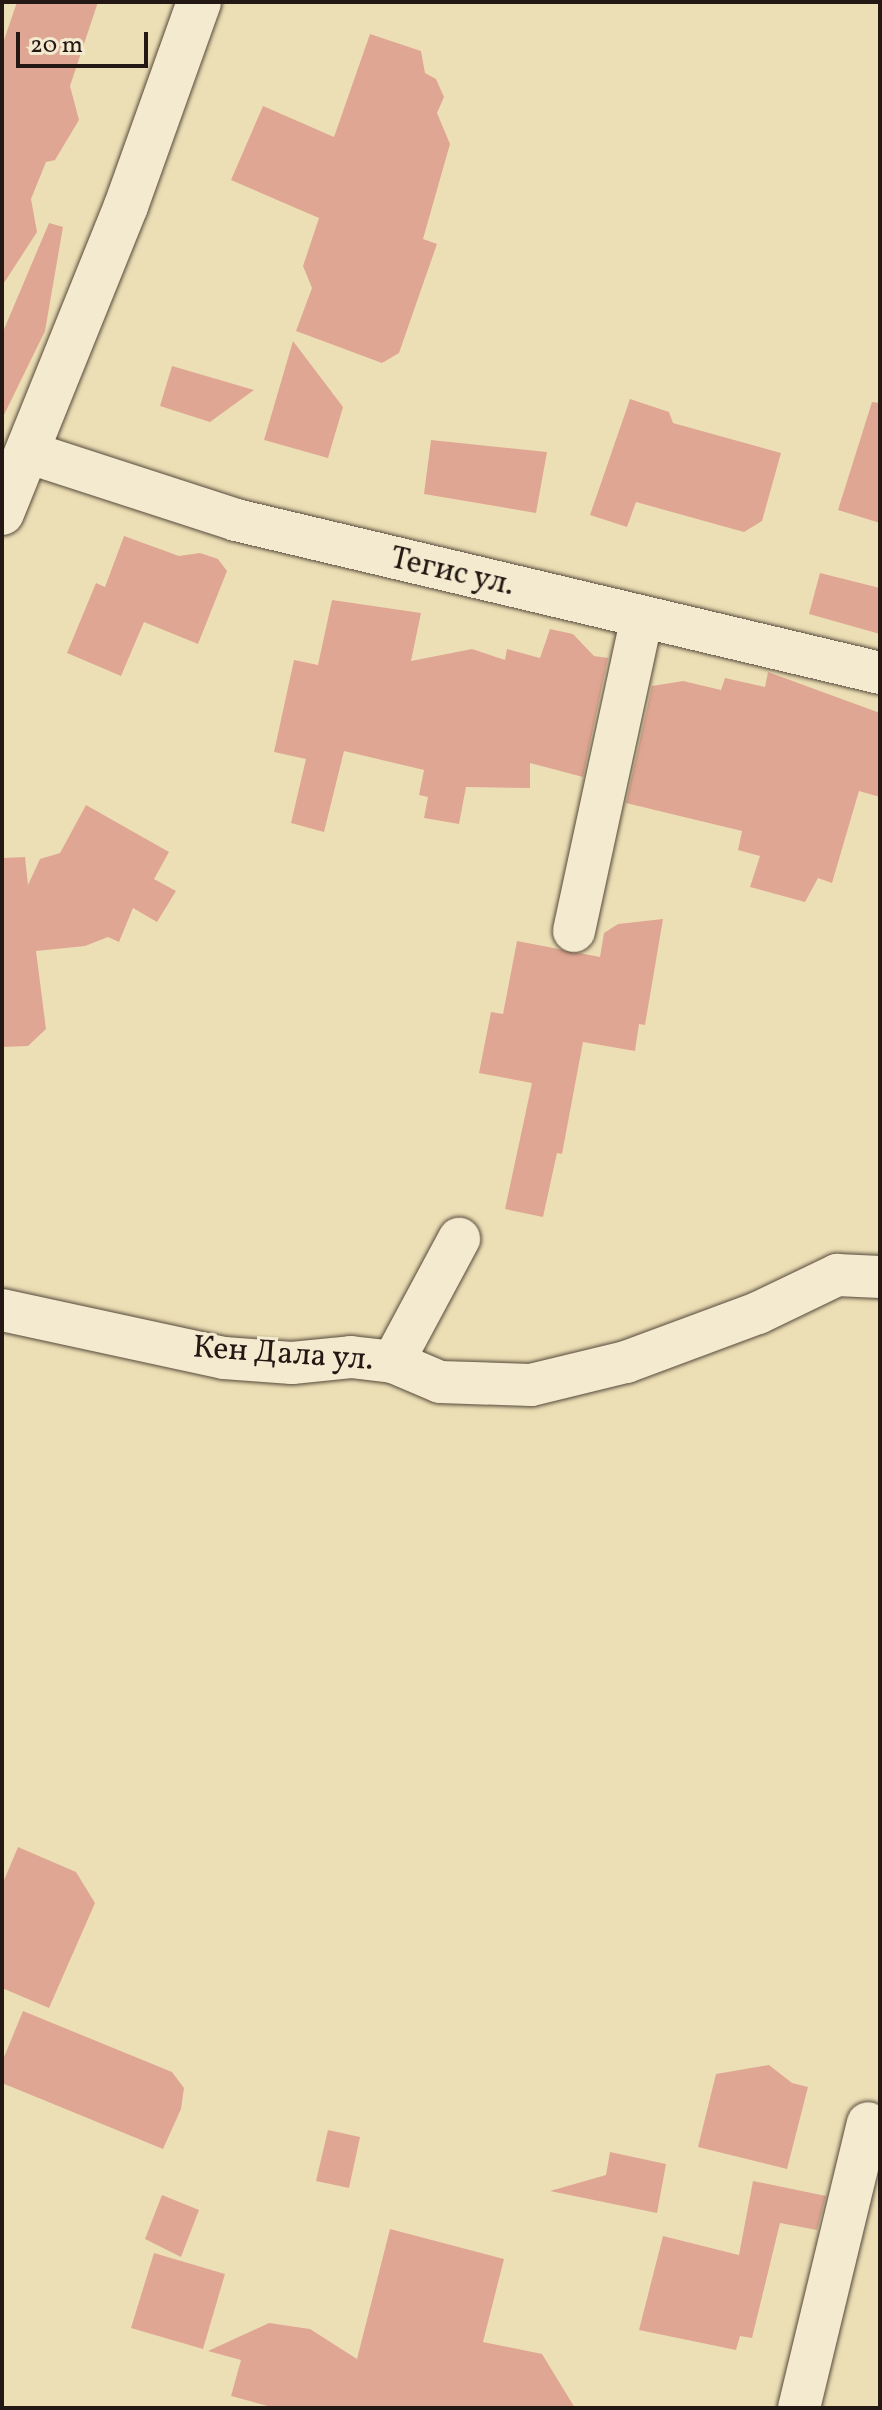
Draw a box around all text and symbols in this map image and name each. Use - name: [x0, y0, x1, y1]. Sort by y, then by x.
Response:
- scale bar: [20, 16, 152, 66]
- text: 20 m: [30, 29, 83, 63]
- street label: Тегис ул.: [386, 540, 518, 606]
- street label: Кен Дала ул.: [191, 1330, 375, 1380]

